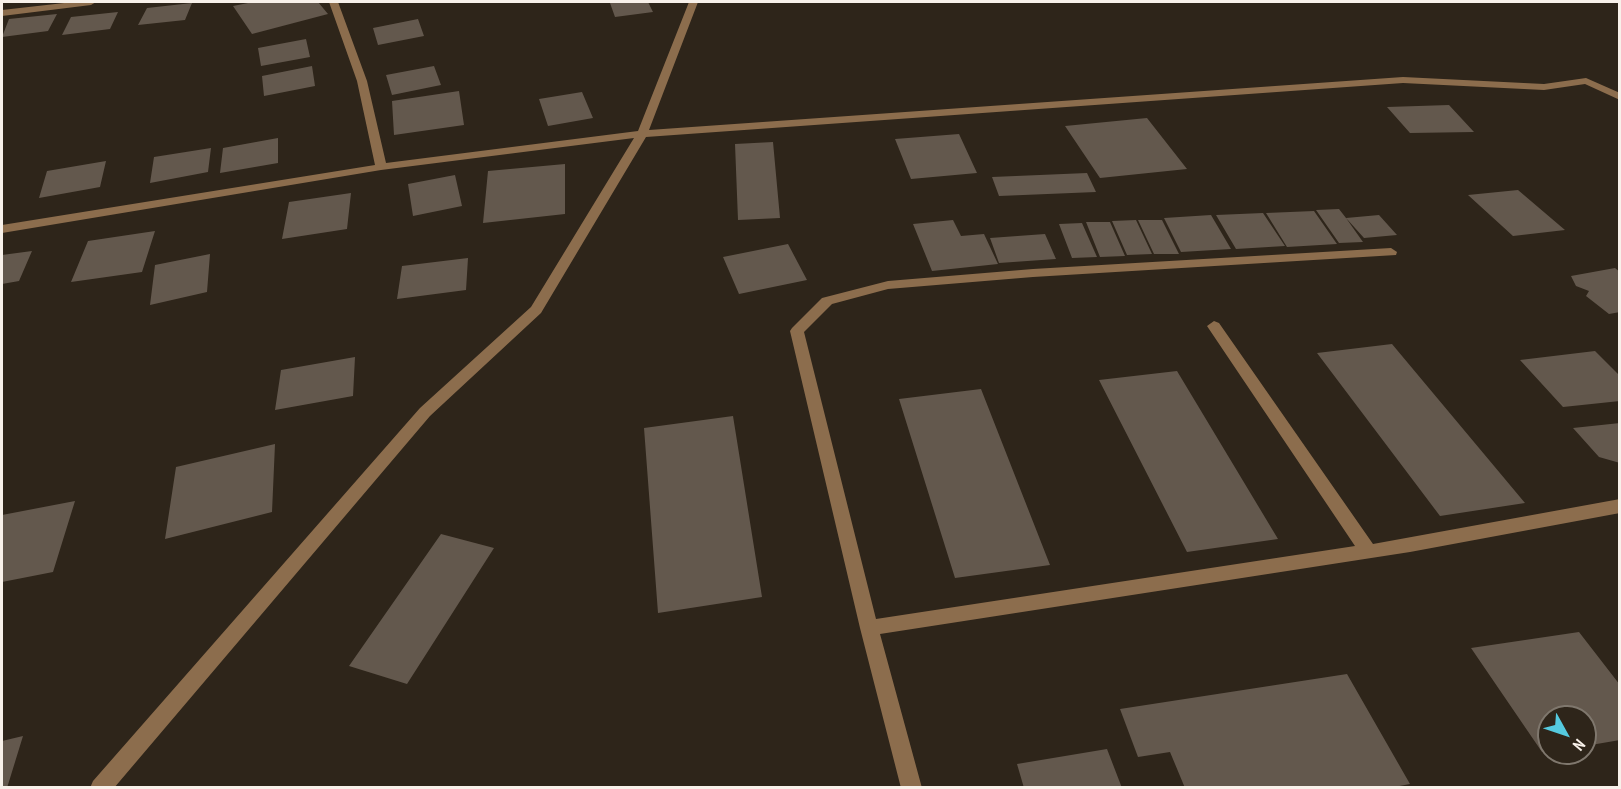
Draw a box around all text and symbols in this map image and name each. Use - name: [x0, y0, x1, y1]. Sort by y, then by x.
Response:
- north arrow: [1537, 705, 1597, 765]
- text: N: [1569, 736, 1590, 755]

